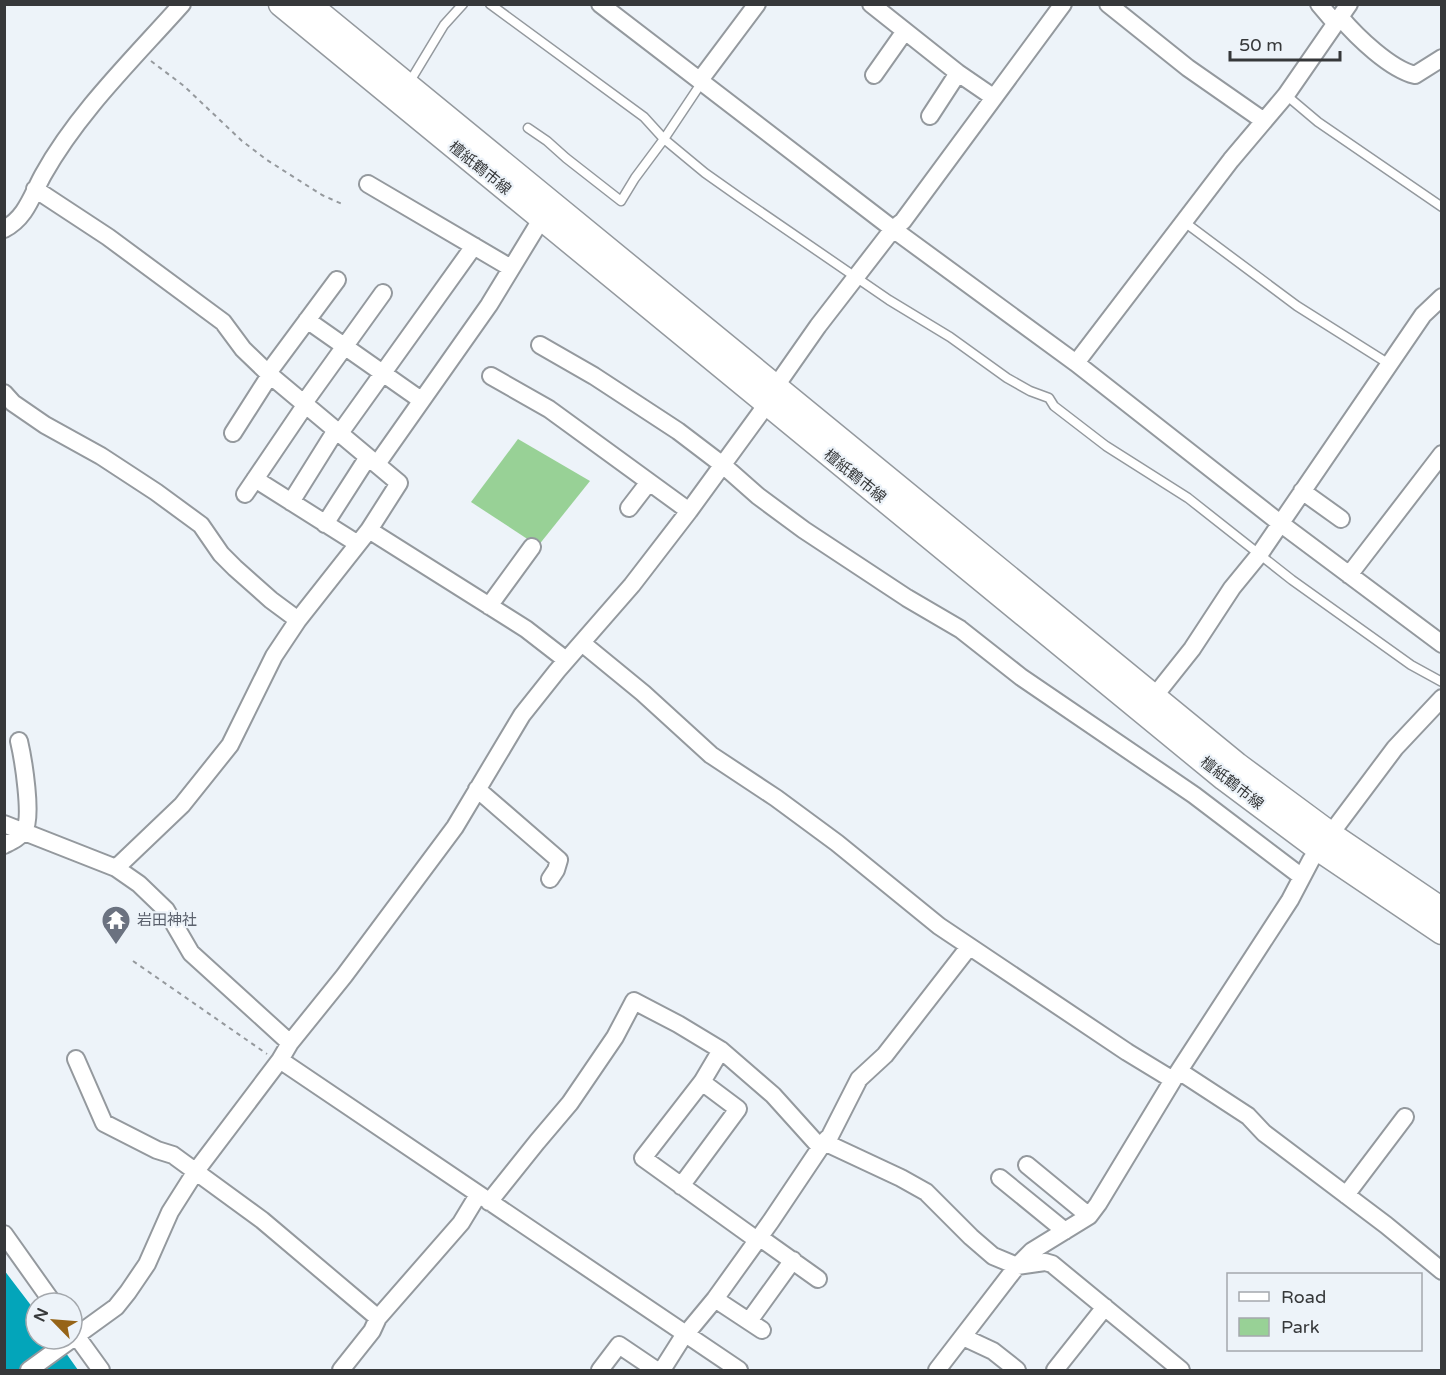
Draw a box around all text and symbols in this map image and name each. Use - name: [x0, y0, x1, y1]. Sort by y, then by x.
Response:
- scale bar: [1230, 24, 1340, 62]
- text: 50 m: [1239, 34, 1283, 56]
- street label: 檀紙鶴市線: [445, 137, 515, 199]
- street label: 檀紙鶴市線: [820, 445, 890, 507]
- street label: 檀紙鶴市線: [1197, 753, 1267, 813]
- temple icon: 岩田神社: [100, 904, 132, 946]
- place label: 岩田神社: [137, 911, 197, 929]
- legend: [1227, 1273, 1422, 1351]
- text: Road: [1281, 1286, 1326, 1308]
- north arrow: [24, 1291, 84, 1351]
- text: N: [30, 1305, 53, 1325]
- text: Park: [1281, 1316, 1320, 1338]

